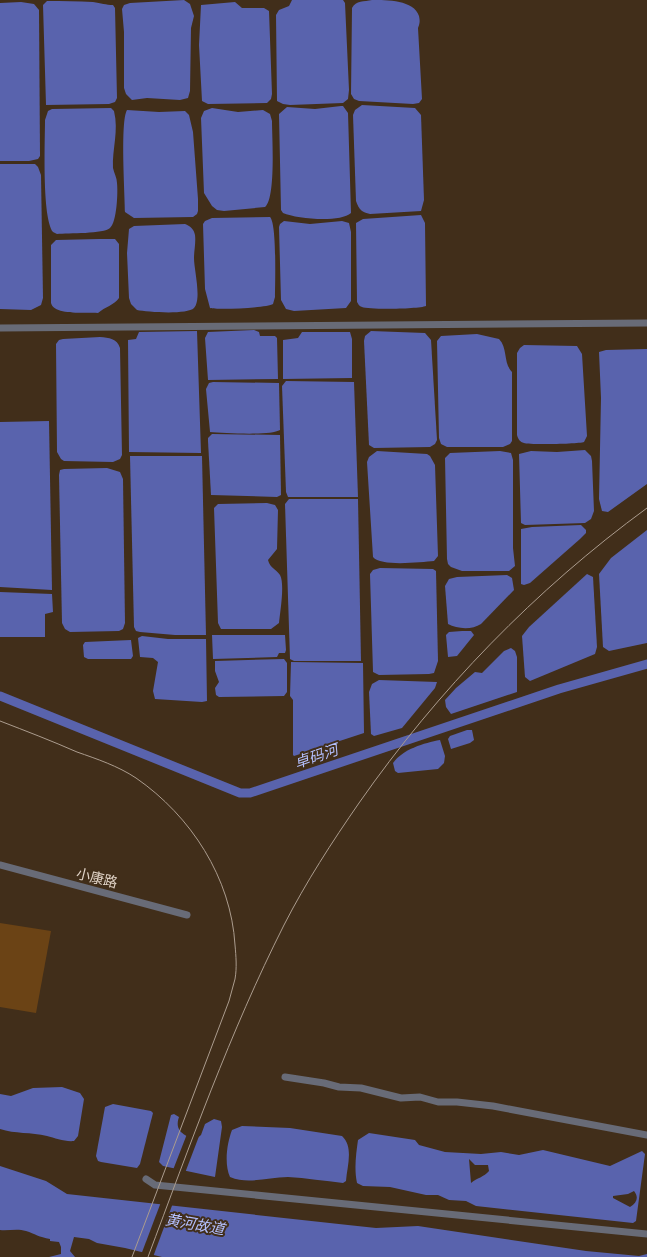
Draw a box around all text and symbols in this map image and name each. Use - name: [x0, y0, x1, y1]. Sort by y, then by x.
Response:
- water label: 卓码河: [291, 738, 344, 773]
- street label: 小康路: [74, 864, 120, 892]
- water label: 黄河故道: [164, 1208, 228, 1240]

